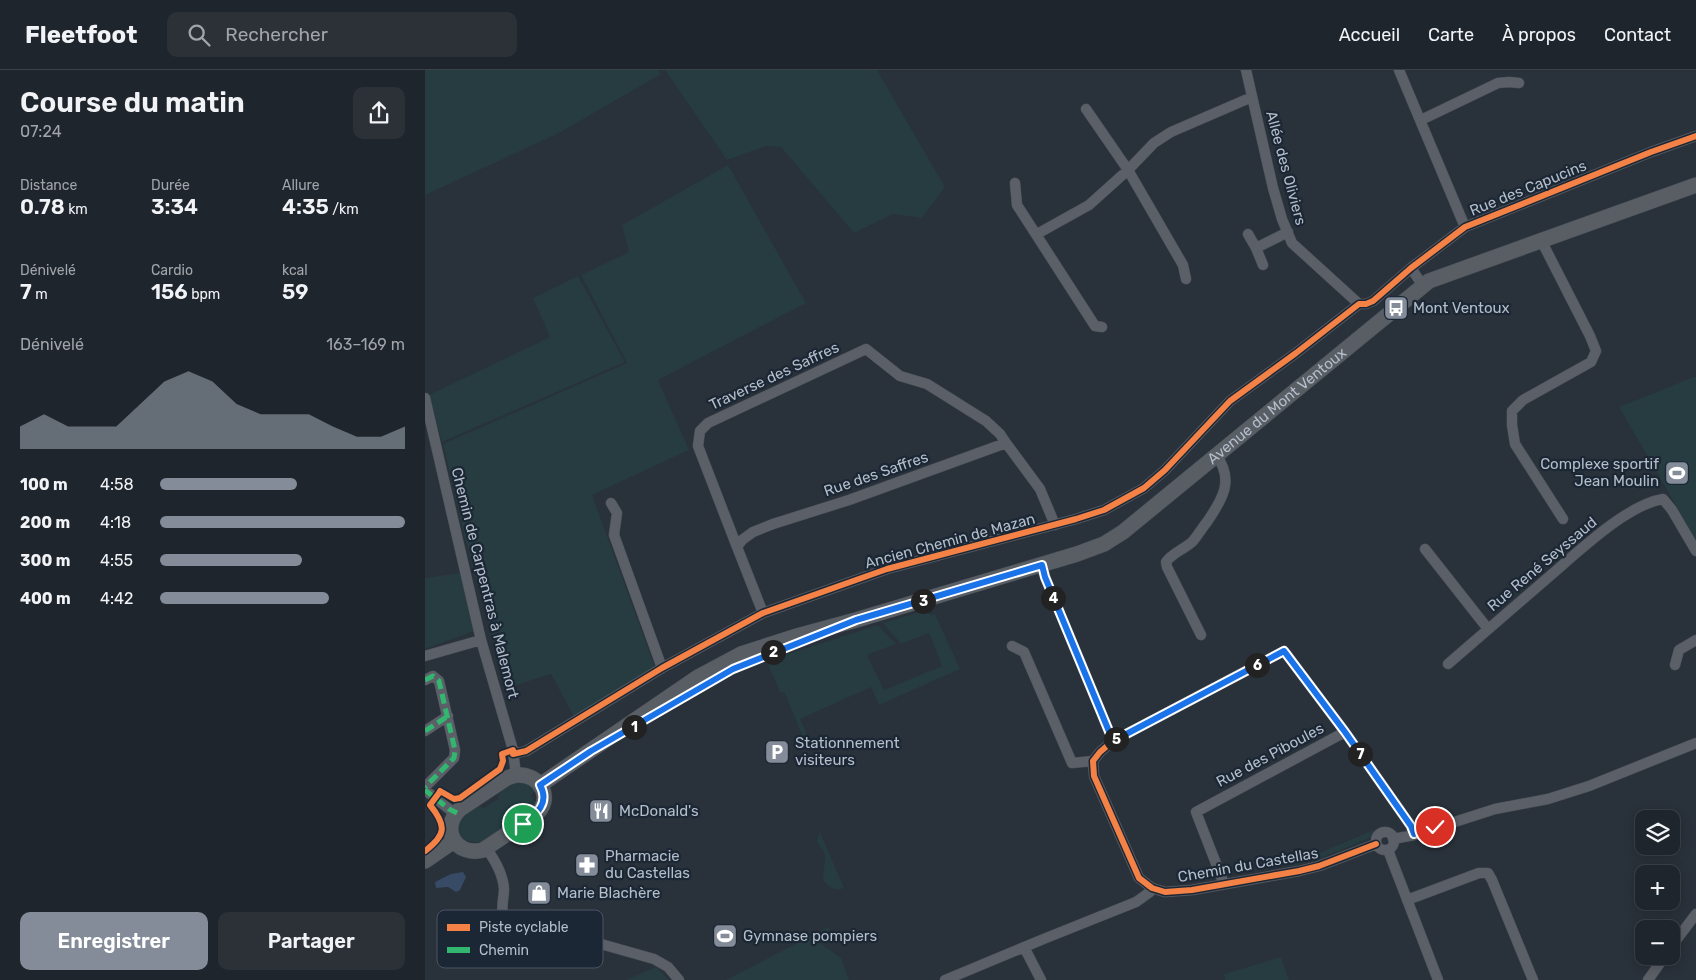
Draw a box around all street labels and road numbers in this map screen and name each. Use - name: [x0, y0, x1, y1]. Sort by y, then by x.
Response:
- street label: Allée des Oliviers: [1262, 109, 1310, 227]
- street label: Rue des Capucins: [1467, 156, 1589, 220]
- street label: Traverse des Saffres: [706, 338, 842, 414]
- street label: Avenue du Mont Ventoux: [1204, 343, 1350, 468]
- street label: Rue des Saffres: [821, 448, 931, 500]
- street label: Chemin de Carpentras à Malemort: [448, 466, 522, 700]
- street label: Ancien Chemin de Mazan: [863, 510, 1037, 572]
- street label: Rue René Seyssaud: [1484, 513, 1600, 615]
- street label: Rue des Piboules: [1213, 719, 1327, 791]
- street label: Chemin du Castellas: [1176, 844, 1320, 886]

